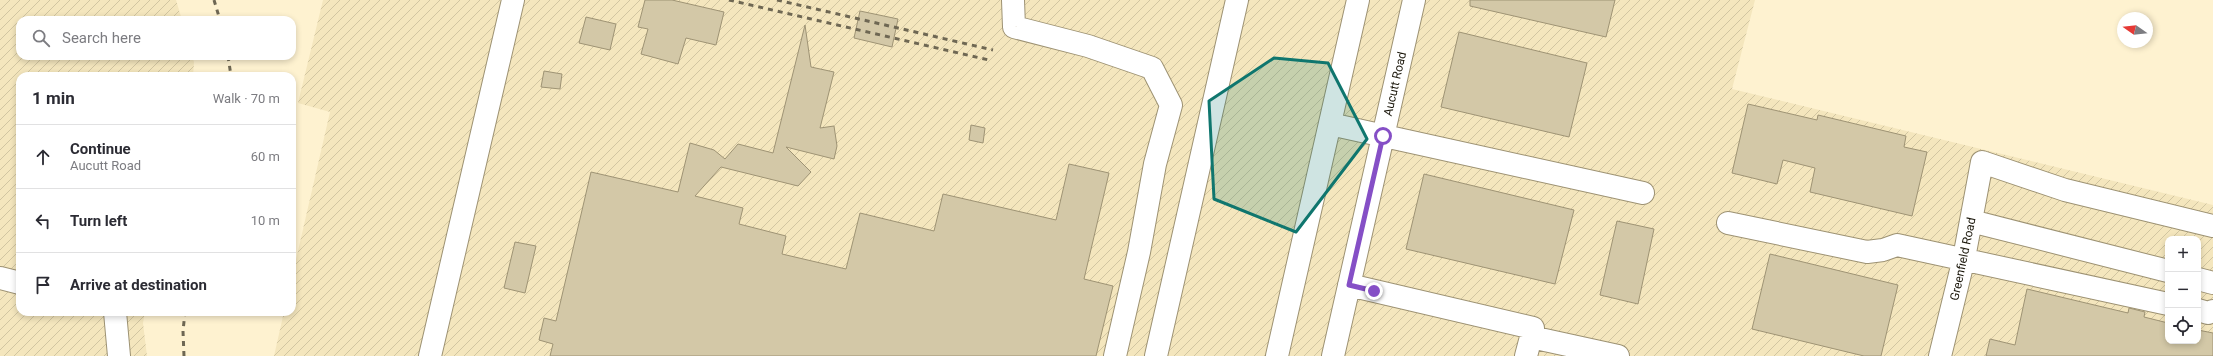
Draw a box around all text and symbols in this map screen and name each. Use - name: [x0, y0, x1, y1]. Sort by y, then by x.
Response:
- north arrow: [2117, 12, 2153, 48]
- search box: [16, 16, 296, 60]
- icon: search: [30, 27, 52, 49]
- text: Search here: [62, 29, 141, 47]
- street label: Aucutt Road: [1381, 50, 1409, 118]
- text: 1 min: [32, 88, 75, 108]
- text: Walk · 70 m: [213, 91, 280, 106]
- route start: [1374, 127, 1392, 145]
- text: Continue: [70, 140, 131, 158]
- icon: ahead: [32, 146, 54, 168]
- text: 60 m: [251, 149, 280, 164]
- text: Aucutt Road: [70, 158, 141, 173]
- icon: left: [32, 210, 54, 232]
- text: Turn left: [70, 212, 127, 230]
- text: 10 m: [251, 213, 280, 228]
- street label: Greenfield Road: [1947, 216, 1979, 302]
- map controls: [2165, 236, 2201, 344]
- button: +: [2165, 236, 2201, 272]
- button: −: [2165, 272, 2201, 308]
- icon: arrive: [32, 274, 54, 296]
- text: Arrive at destination: [70, 276, 207, 294]
- route end: [1365, 282, 1383, 300]
- button: locate: [2165, 308, 2201, 344]

